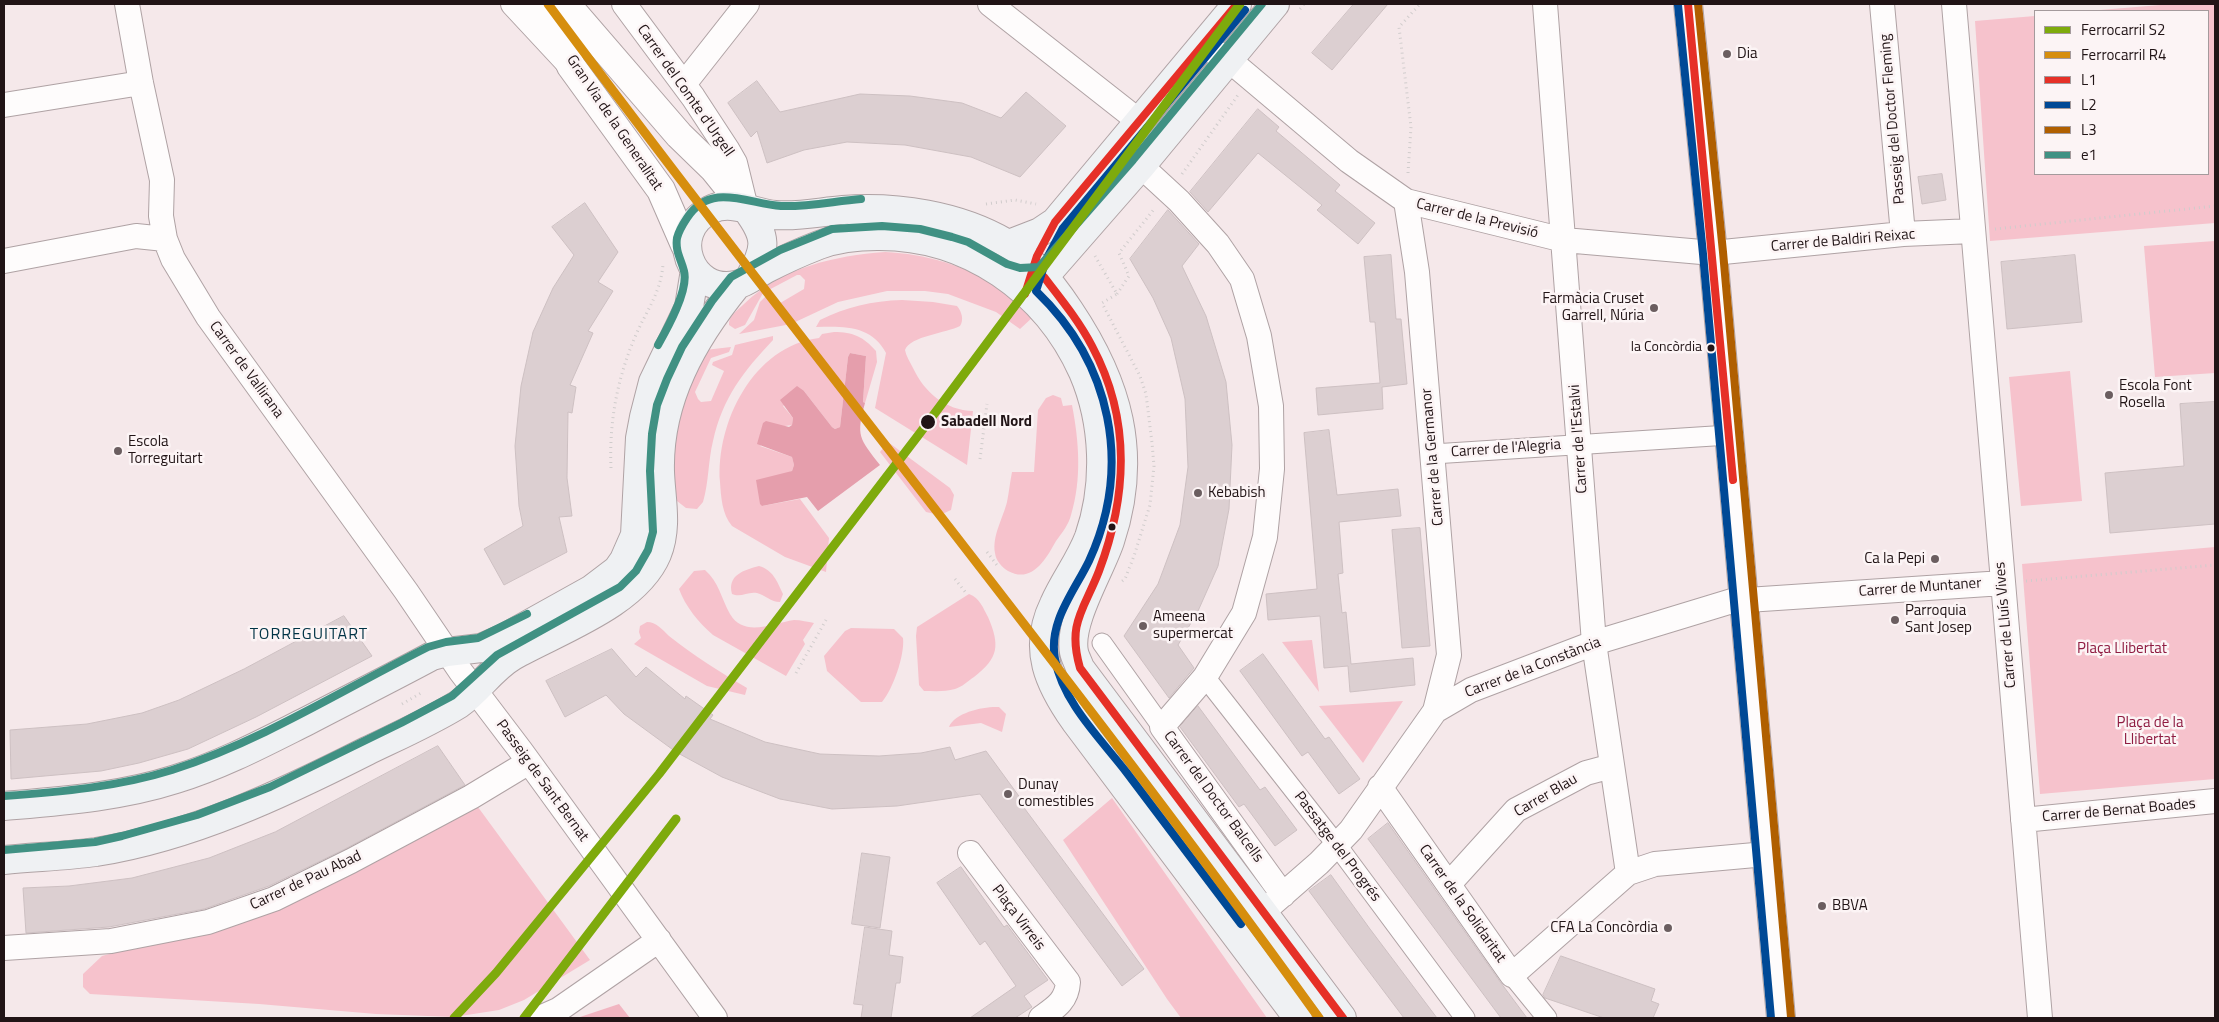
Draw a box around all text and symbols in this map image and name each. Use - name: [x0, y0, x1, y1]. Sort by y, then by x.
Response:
- legend: [2034, 10, 2209, 175]
- text: Ferrocarril S2: [2081, 18, 2165, 41]
- street label: Carrer del Comte d'Urgell: [633, 22, 737, 160]
- street label: Passeig del Doctor Fleming: [1877, 33, 1909, 205]
- text: Ferrocarril R4: [2081, 43, 2166, 66]
- place label: Dia: [1737, 45, 1757, 63]
- marker: Dia: [1721, 48, 1733, 60]
- street label: Gran Via de la Generalitat: [562, 52, 666, 194]
- text: L1: [2081, 68, 2097, 91]
- text: L2: [2081, 93, 2097, 116]
- text: L3: [2081, 118, 2097, 141]
- text: e1: [2081, 143, 2097, 166]
- street label: Carrer de la Previsió: [1414, 195, 1540, 243]
- street label: Carrer de Baldiri Reixac: [1770, 226, 1916, 256]
- place label: Farmàcia Cruset Garrell, Núria: [1542, 290, 1644, 325]
- marker: Farmàcia Cruset Garrell, Núria: [1648, 302, 1660, 314]
- street label: Carrer de Vallirana: [205, 318, 287, 422]
- place label: la Concòrdia: [1631, 340, 1702, 356]
- marker: la Concòrdia: [1706, 343, 1716, 353]
- place label: Escola Font Rosella: [2119, 377, 2192, 412]
- street label: Carrer de l'Estalvi: [1566, 384, 1592, 494]
- street label: Carrer de la Germanor: [1418, 387, 1448, 527]
- marker: Escola Font Rosella: [2103, 389, 2115, 401]
- marker: Sabadell Nord: [919, 413, 937, 431]
- place label: Sabadell Nord: [941, 413, 1032, 431]
- place label: Escola Torreguitart: [128, 433, 202, 468]
- street label: Carrer de l'Alegria: [1450, 436, 1562, 462]
- marker: Escola Torreguitart: [112, 445, 124, 457]
- place label: Kebabish: [1208, 484, 1265, 502]
- marker: Kebabish: [1192, 487, 1204, 499]
- unlabelled marker: [1107, 522, 1117, 532]
- place label: Ca la Pepi: [1864, 550, 1925, 568]
- marker: Ca la Pepi: [1929, 553, 1941, 565]
- street label: Carrer de Lluís Vives: [1992, 561, 2020, 689]
- street label: Carrer de Muntaner: [1858, 575, 1982, 601]
- place label: Parroquia Sant Josep: [1905, 602, 1972, 637]
- place label: Ameena supermercat: [1153, 608, 1233, 643]
- marker: Parroquia Sant Josep: [1889, 614, 1901, 626]
- marker: Ameena supermercat: [1137, 620, 1149, 632]
- district label: TORREGUITART: [248, 625, 370, 645]
- street label: Carrer de la Constància: [1462, 634, 1604, 702]
- park label: Plaça Llibertat: [2077, 640, 2167, 658]
- park label: Plaça de la Llibertat: [2116, 714, 2184, 749]
- street label: Passeig de Sant Bernat: [492, 717, 592, 845]
- street label: Carrer del Doctor Balcells: [1159, 728, 1267, 866]
- street label: Carrer Blau: [1511, 771, 1581, 821]
- place label: Dunay comestibles: [1018, 776, 1094, 811]
- marker: Dunay comestibles: [1002, 788, 1014, 800]
- street label: Passatge del Progrés: [1290, 788, 1384, 906]
- street label: Carrer de Bernat Boades: [2041, 795, 2197, 827]
- street label: Carrer de la Solidaritat: [1415, 842, 1509, 966]
- street label: Carrer de Pau Abad: [248, 847, 364, 915]
- street label: Plaça Virreis: [988, 882, 1048, 954]
- place label: BBVA: [1832, 897, 1868, 915]
- marker: BBVA: [1816, 900, 1828, 912]
- place label: CFA La Concòrdia: [1550, 919, 1658, 937]
- marker: CFA La Concòrdia: [1662, 922, 1674, 934]

